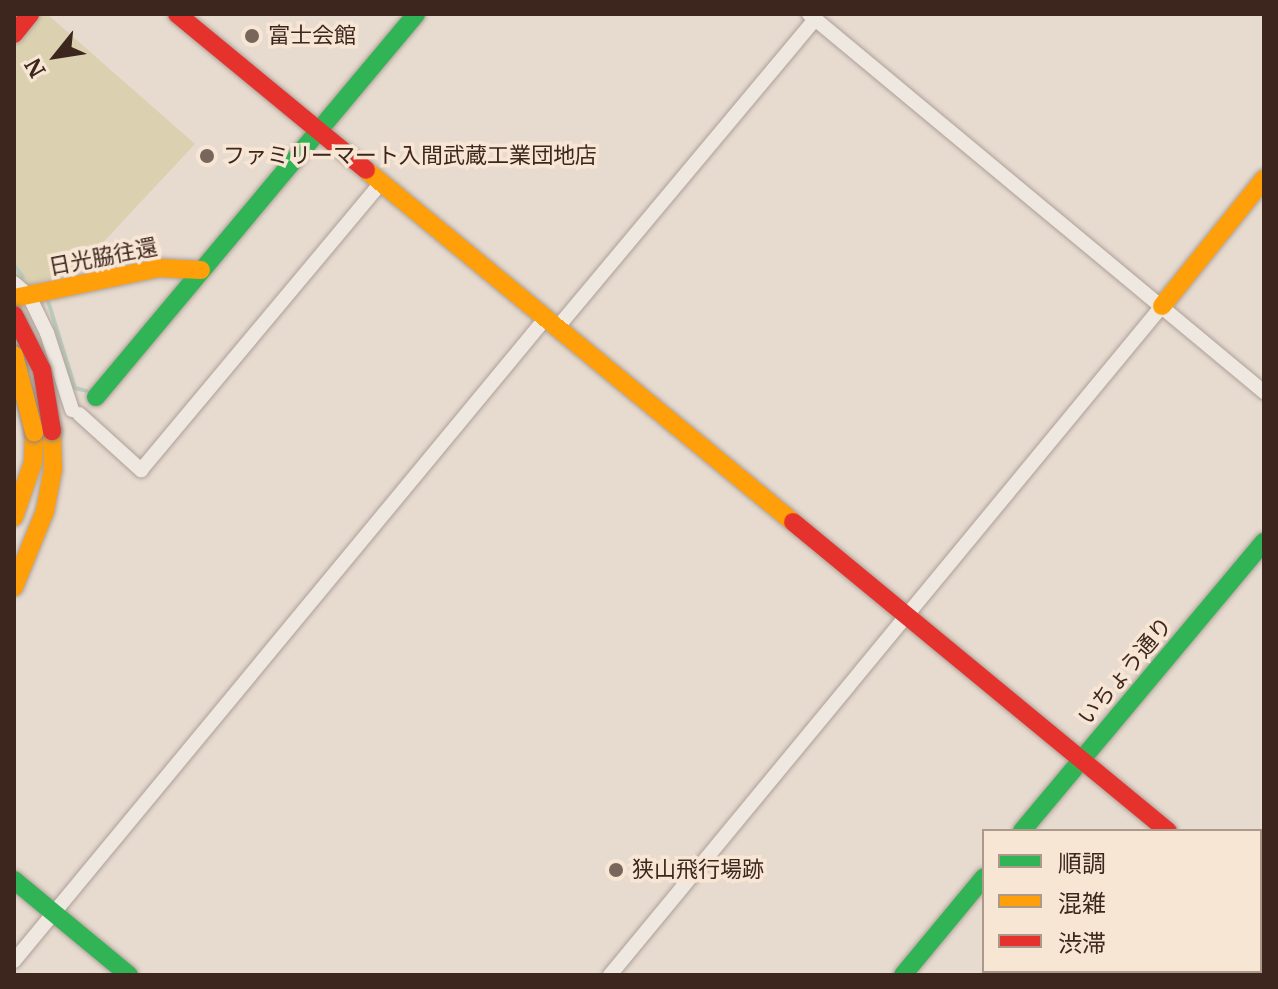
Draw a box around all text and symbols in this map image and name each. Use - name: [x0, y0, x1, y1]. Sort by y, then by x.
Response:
- north arrow: [16, 16, 96, 96]
- place label: 富士会館: [268, 23, 356, 49]
- marker: 富士会館: [243, 27, 261, 45]
- text: N: [19, 53, 52, 83]
- place label: ファミリーマート入間武蔵工業団地店: [223, 143, 597, 169]
- marker: ファミリーマート入間武蔵工業団地店: [198, 147, 216, 165]
- street label: 日光脇往還: [46, 234, 160, 280]
- street label: いちょう通り: [1072, 612, 1178, 730]
- legend: [982, 829, 1262, 973]
- text: 順調: [1058, 848, 1106, 879]
- place label: 狭山飛行場跡: [632, 857, 764, 883]
- marker: 狭山飛行場跡: [607, 861, 625, 879]
- text: 混雑: [1058, 888, 1106, 919]
- text: 渋滞: [1058, 928, 1106, 959]

